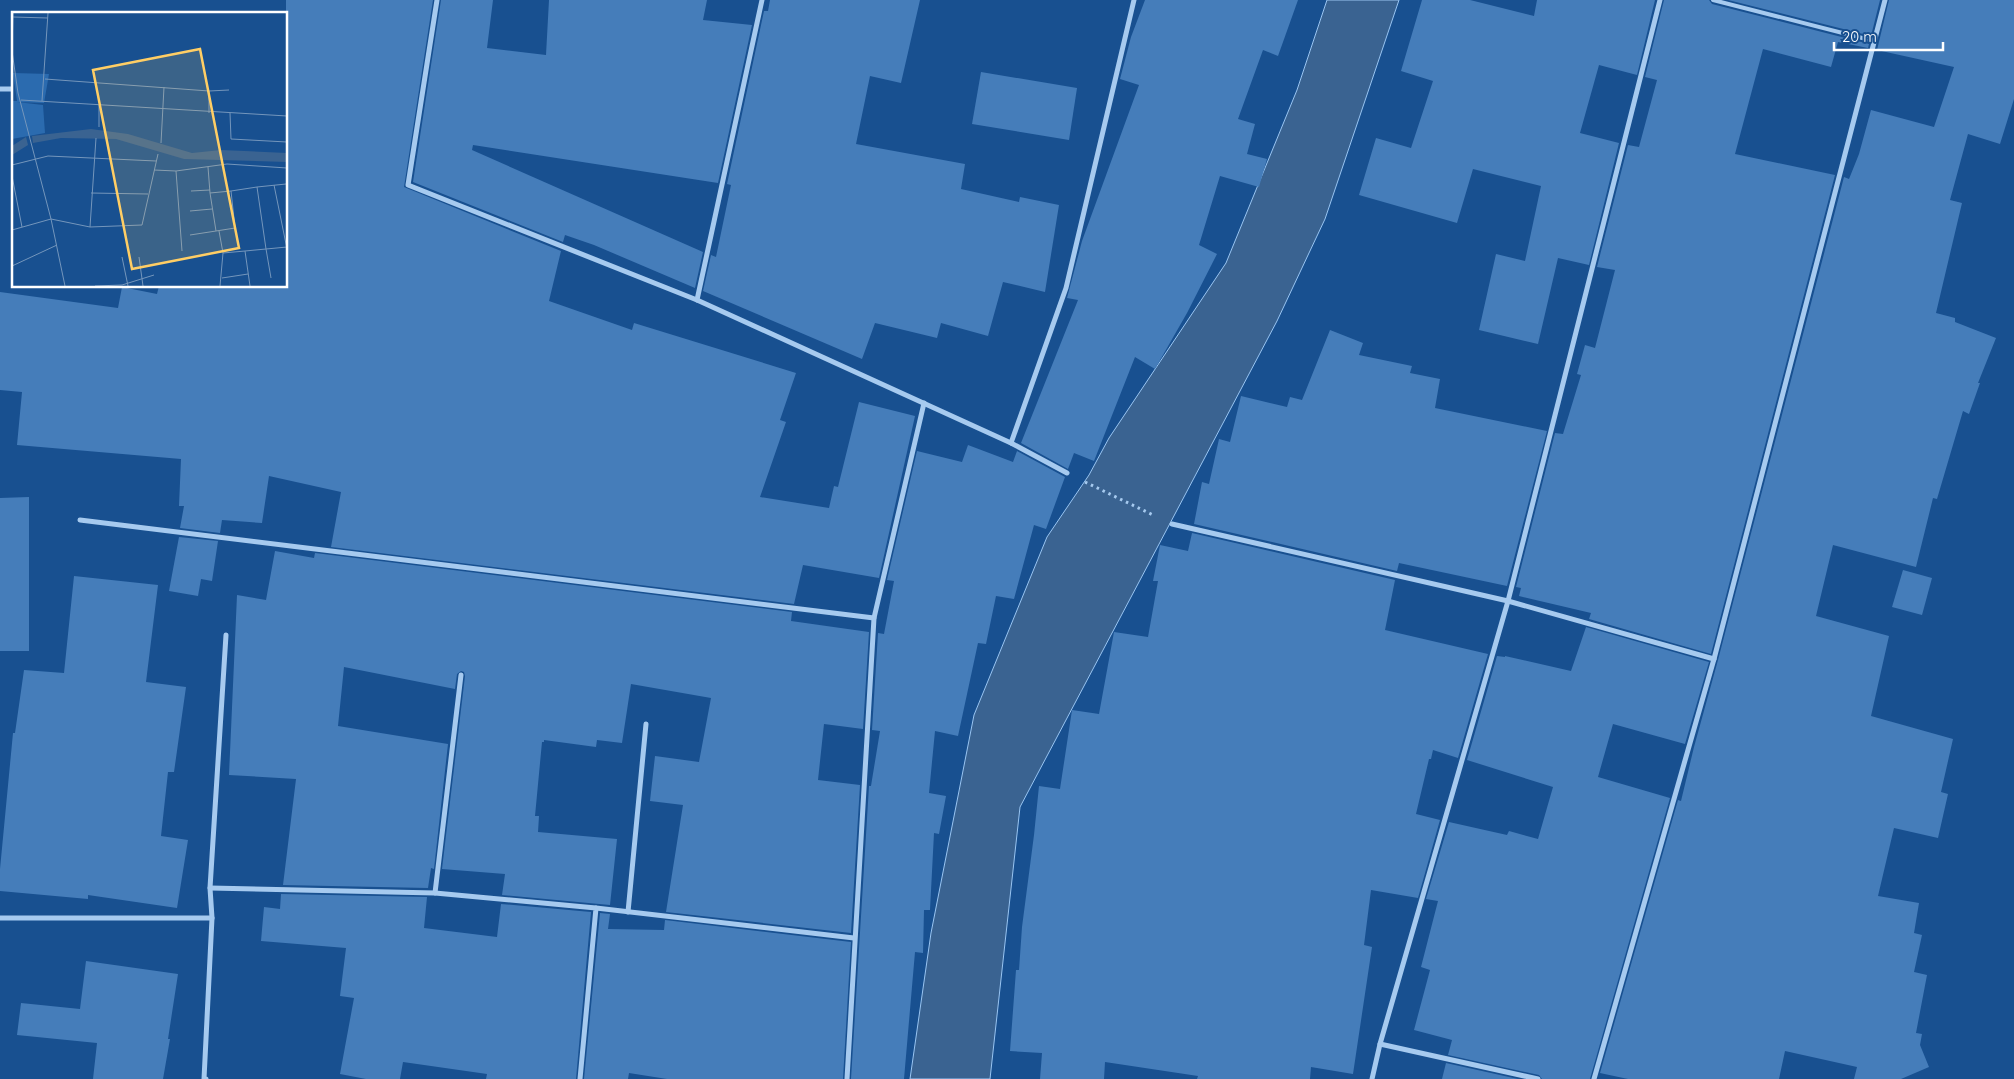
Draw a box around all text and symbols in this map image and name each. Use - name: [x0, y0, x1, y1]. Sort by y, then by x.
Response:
- inset map: [12, 12, 288, 288]
- scale bar: [1834, 20, 1943, 52]
- text: 20 m: [1842, 27, 1877, 46]

